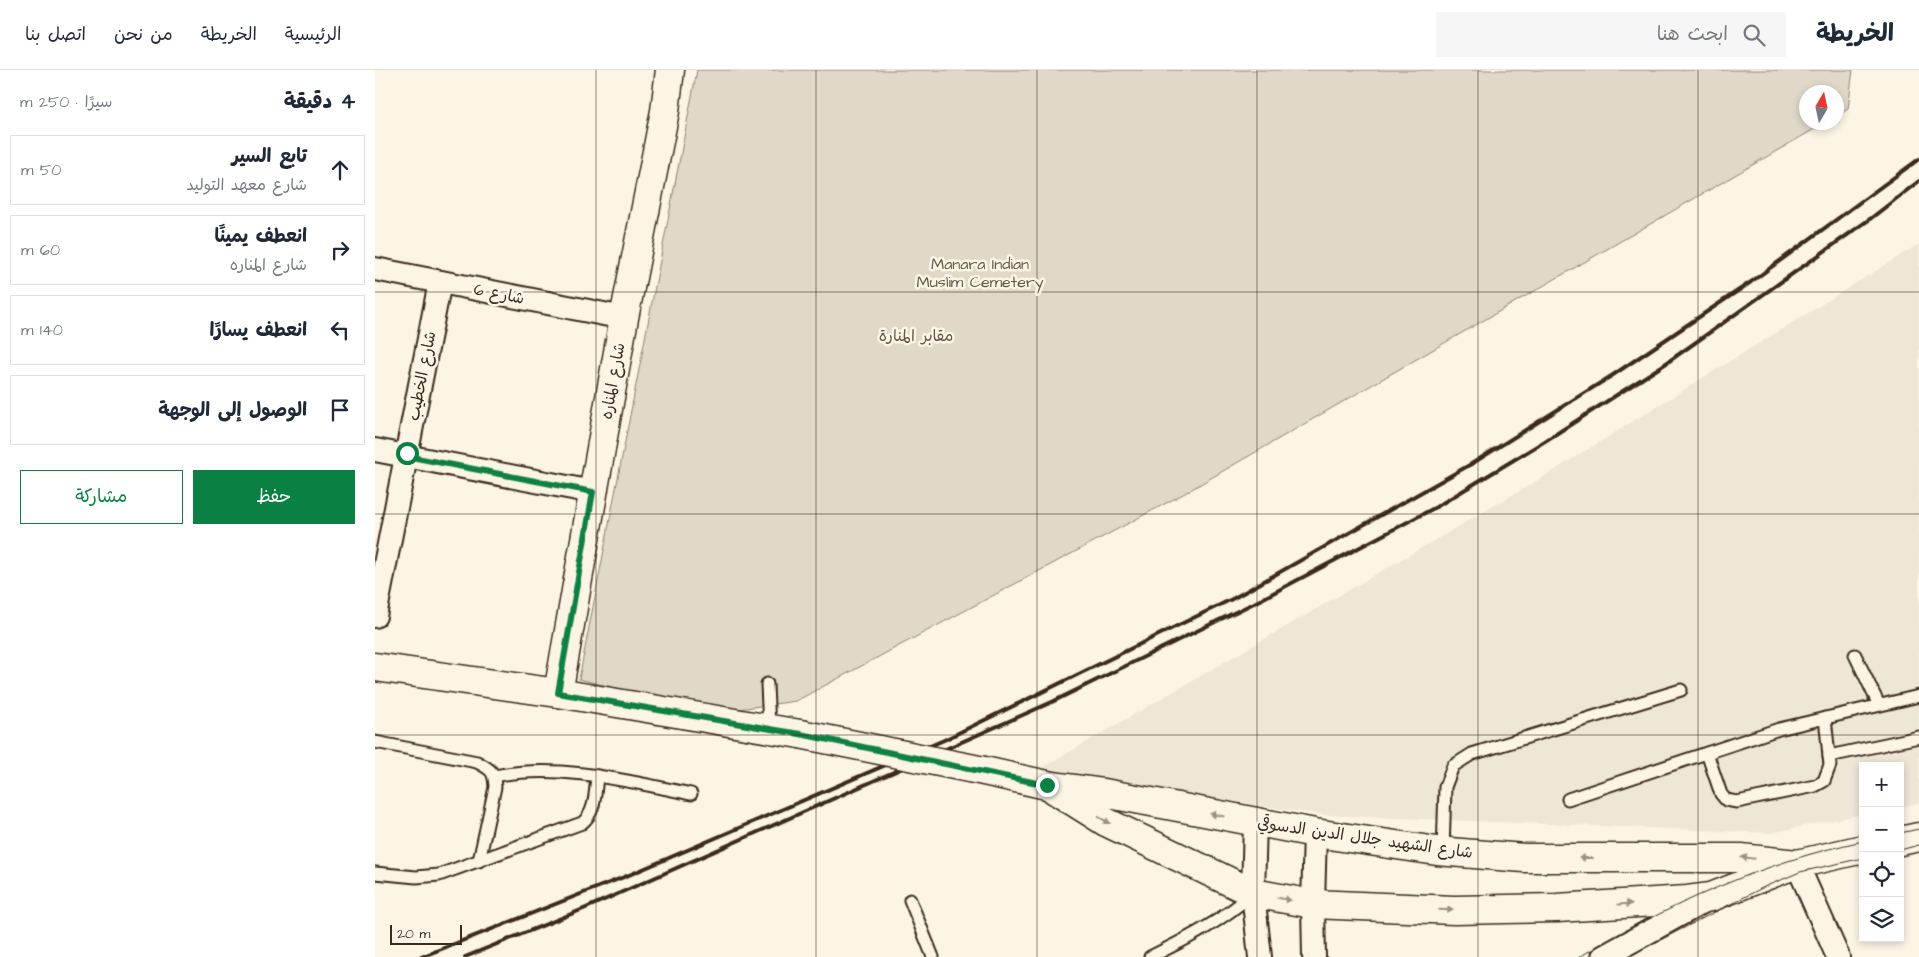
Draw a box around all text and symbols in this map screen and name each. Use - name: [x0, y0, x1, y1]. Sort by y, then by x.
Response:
- search box: [1436, 12, 1786, 57]
- text: الخريطة: [1816, 17, 1894, 51]
- text: ابحث هنا: [1657, 21, 1728, 48]
- icon: search: [1740, 21, 1768, 49]
- text: اتصل بنا: [25, 22, 86, 47]
- text: من نحن: [114, 22, 173, 47]
- text: الخريطة: [201, 22, 257, 47]
- text: الرئيسية: [285, 22, 341, 47]
- north arrow: [1799, 85, 1844, 130]
- text: 4 دقيقة: [284, 87, 355, 116]
- text: سيرًا · 250 m: [20, 91, 112, 113]
- text: تابع السير: [232, 143, 307, 170]
- icon: ahead: [326, 156, 354, 184]
- text: 50 m: [21, 159, 61, 181]
- text: شارع معهد التوليد: [186, 174, 307, 196]
- text: انعطف يمينًا: [215, 223, 307, 250]
- icon: right: [326, 236, 354, 264]
- text: 60 m: [21, 239, 60, 261]
- park label: Manara Indian Muslim Cemetery: [916, 253, 1044, 294]
- text: شارع المناره: [230, 254, 307, 276]
- street label: شارع 6: [472, 278, 526, 310]
- icon: left: [326, 316, 354, 344]
- text: انعطف يسارًا: [210, 317, 307, 344]
- text: 140 m: [21, 319, 63, 341]
- park label: مقابر المنارة: [879, 325, 953, 347]
- street label: شارع الخطيب: [403, 329, 441, 423]
- street label: شارع المناره: [595, 341, 631, 421]
- icon: arrive: [326, 396, 354, 424]
- text: الوصول إلى الوجهة: [158, 397, 307, 424]
- route start: [396, 442, 419, 465]
- button: مشاركة: [20, 470, 183, 524]
- button: حفظ: [193, 470, 355, 524]
- map controls: [1859, 762, 1904, 942]
- button: +: [1859, 762, 1904, 807]
- route end: [1036, 774, 1059, 797]
- button: −: [1859, 807, 1904, 852]
- one-way arrow: [1208, 810, 1224, 818]
- street label: شارع الشهيد جلال الدين الدسوقي: [1256, 812, 1474, 864]
- one-way arrow: [1097, 816, 1110, 825]
- button: locate: [1859, 852, 1904, 897]
- one-way arrow: [1577, 854, 1593, 862]
- one-way arrow: [1740, 854, 1756, 862]
- one-way arrow: [1276, 895, 1292, 903]
- button: layers: [1859, 897, 1904, 942]
- one-way arrow: [1618, 899, 1634, 907]
- one-way arrow: [1438, 906, 1454, 914]
- scale bar: [390, 922, 463, 945]
- text: 20 m: [397, 924, 430, 944]

